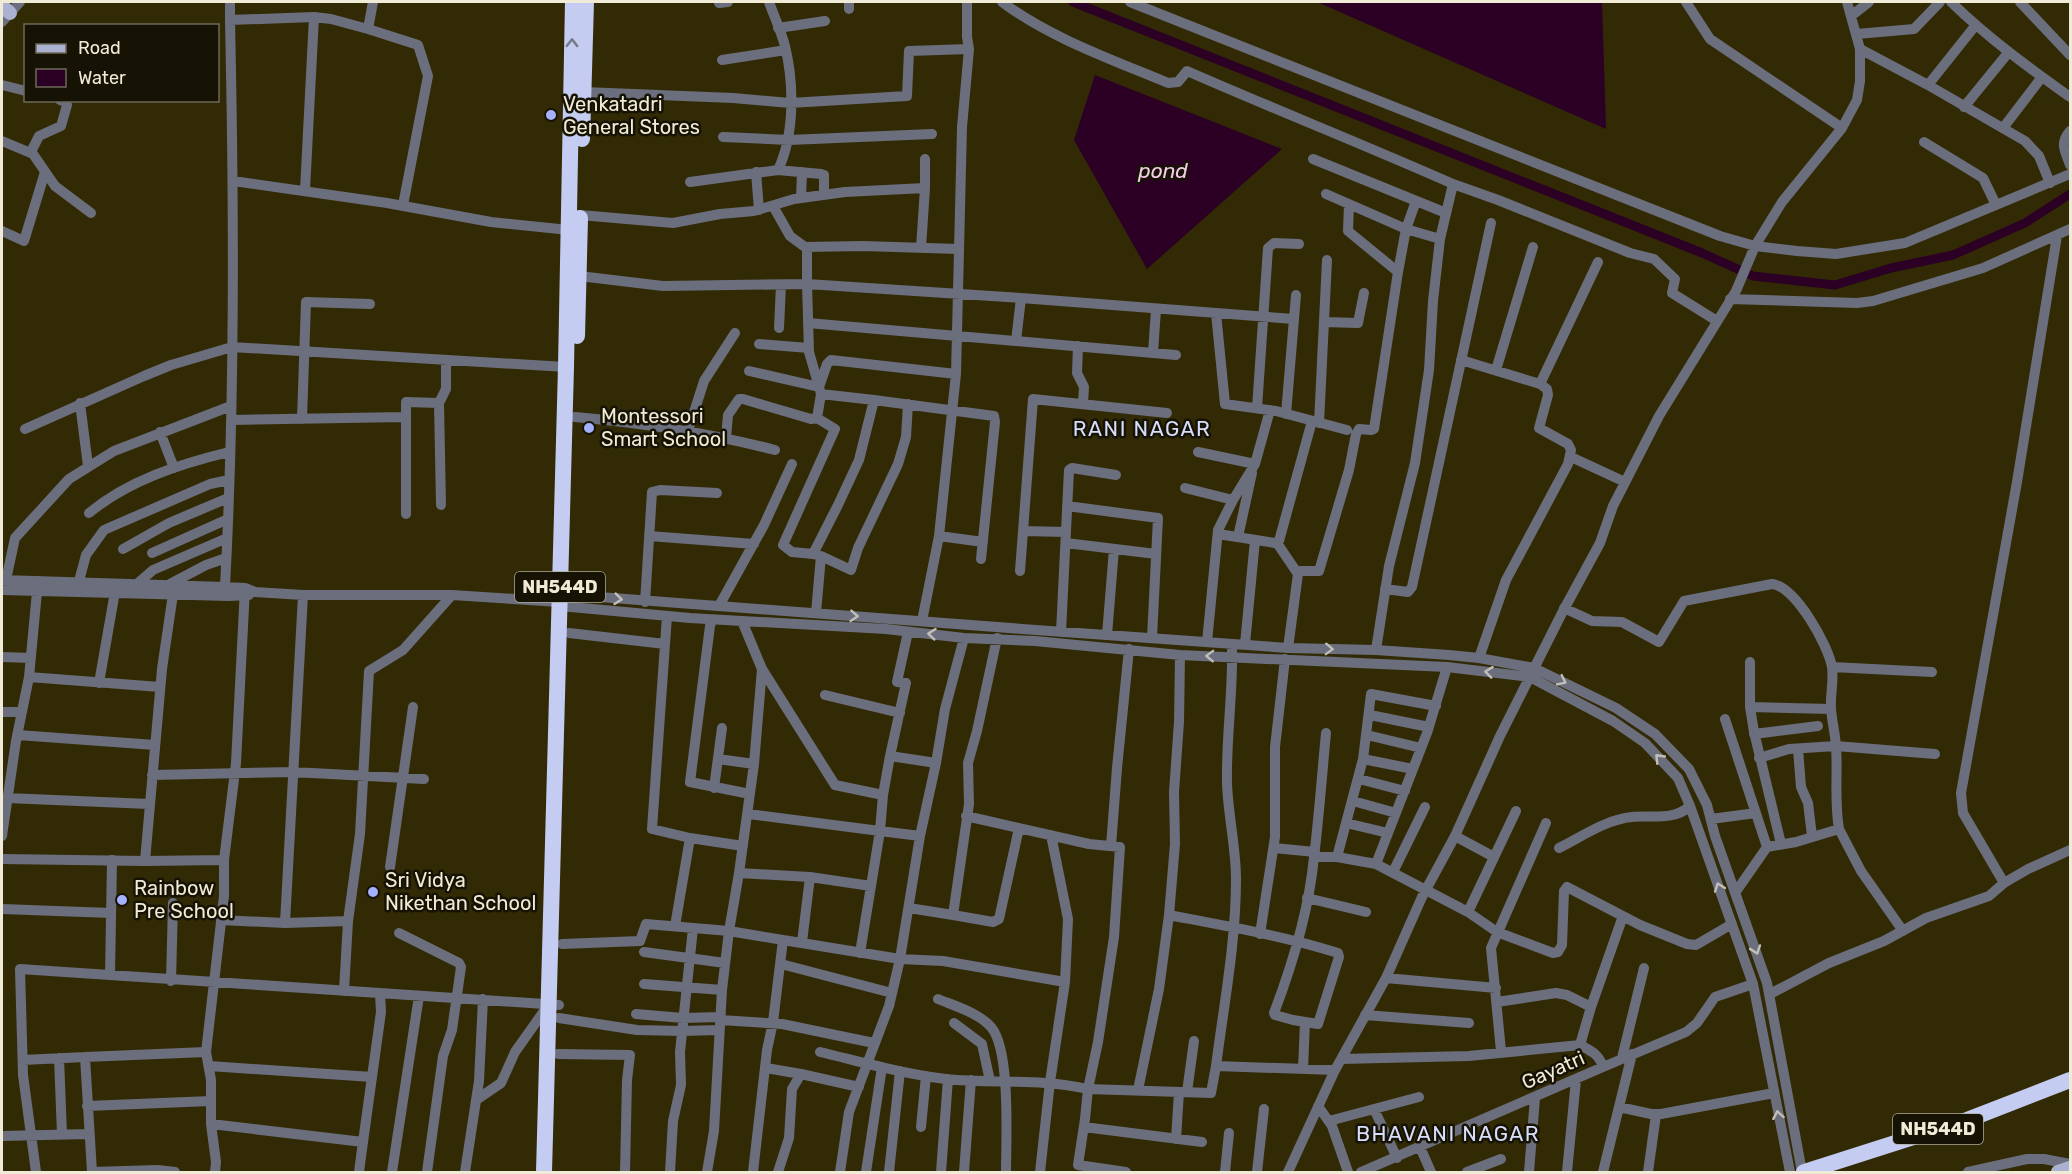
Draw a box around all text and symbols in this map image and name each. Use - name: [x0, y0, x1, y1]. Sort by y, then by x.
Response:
- legend: [24, 24, 219, 102]
- text: Road: [78, 37, 121, 59]
- one-way arrow: [566, 39, 578, 48]
- text: Water: [78, 67, 126, 89]
- place label: Venkatadri General Stores: [563, 92, 700, 139]
- marker: Venkatadri General Stores: [544, 108, 558, 122]
- water label: pond: [1137, 158, 1188, 183]
- place label: Montessori Smart School: [601, 404, 726, 451]
- district label: RANI NAGAR: [1073, 416, 1211, 441]
- marker: Montessori Smart School: [582, 421, 596, 435]
- road number: NH544D: [515, 572, 605, 602]
- one-way arrow: [613, 592, 622, 605]
- one-way arrow: [850, 609, 859, 622]
- one-way arrow: [928, 628, 937, 641]
- one-way arrow: [1325, 642, 1334, 655]
- one-way arrow: [1206, 649, 1215, 662]
- one-way arrow: [1484, 666, 1493, 679]
- one-way arrow: [1555, 674, 1566, 686]
- one-way arrow: [1656, 754, 1667, 765]
- place label: Sri Vidya Nikethan School: [385, 868, 536, 915]
- place label: Rainbow Pre School: [134, 876, 234, 923]
- one-way arrow: [1713, 882, 1726, 892]
- marker: Sri Vidya Nikethan School: [366, 885, 380, 899]
- marker: Rainbow Pre School: [115, 893, 129, 907]
- one-way arrow: [1749, 944, 1762, 955]
- street label: Gayatri: [1518, 1046, 1588, 1094]
- one-way arrow: [1772, 1111, 1785, 1121]
- road number: NH544D: [1893, 1114, 1983, 1144]
- district label: BHAVANI NAGAR: [1356, 1121, 1540, 1146]

